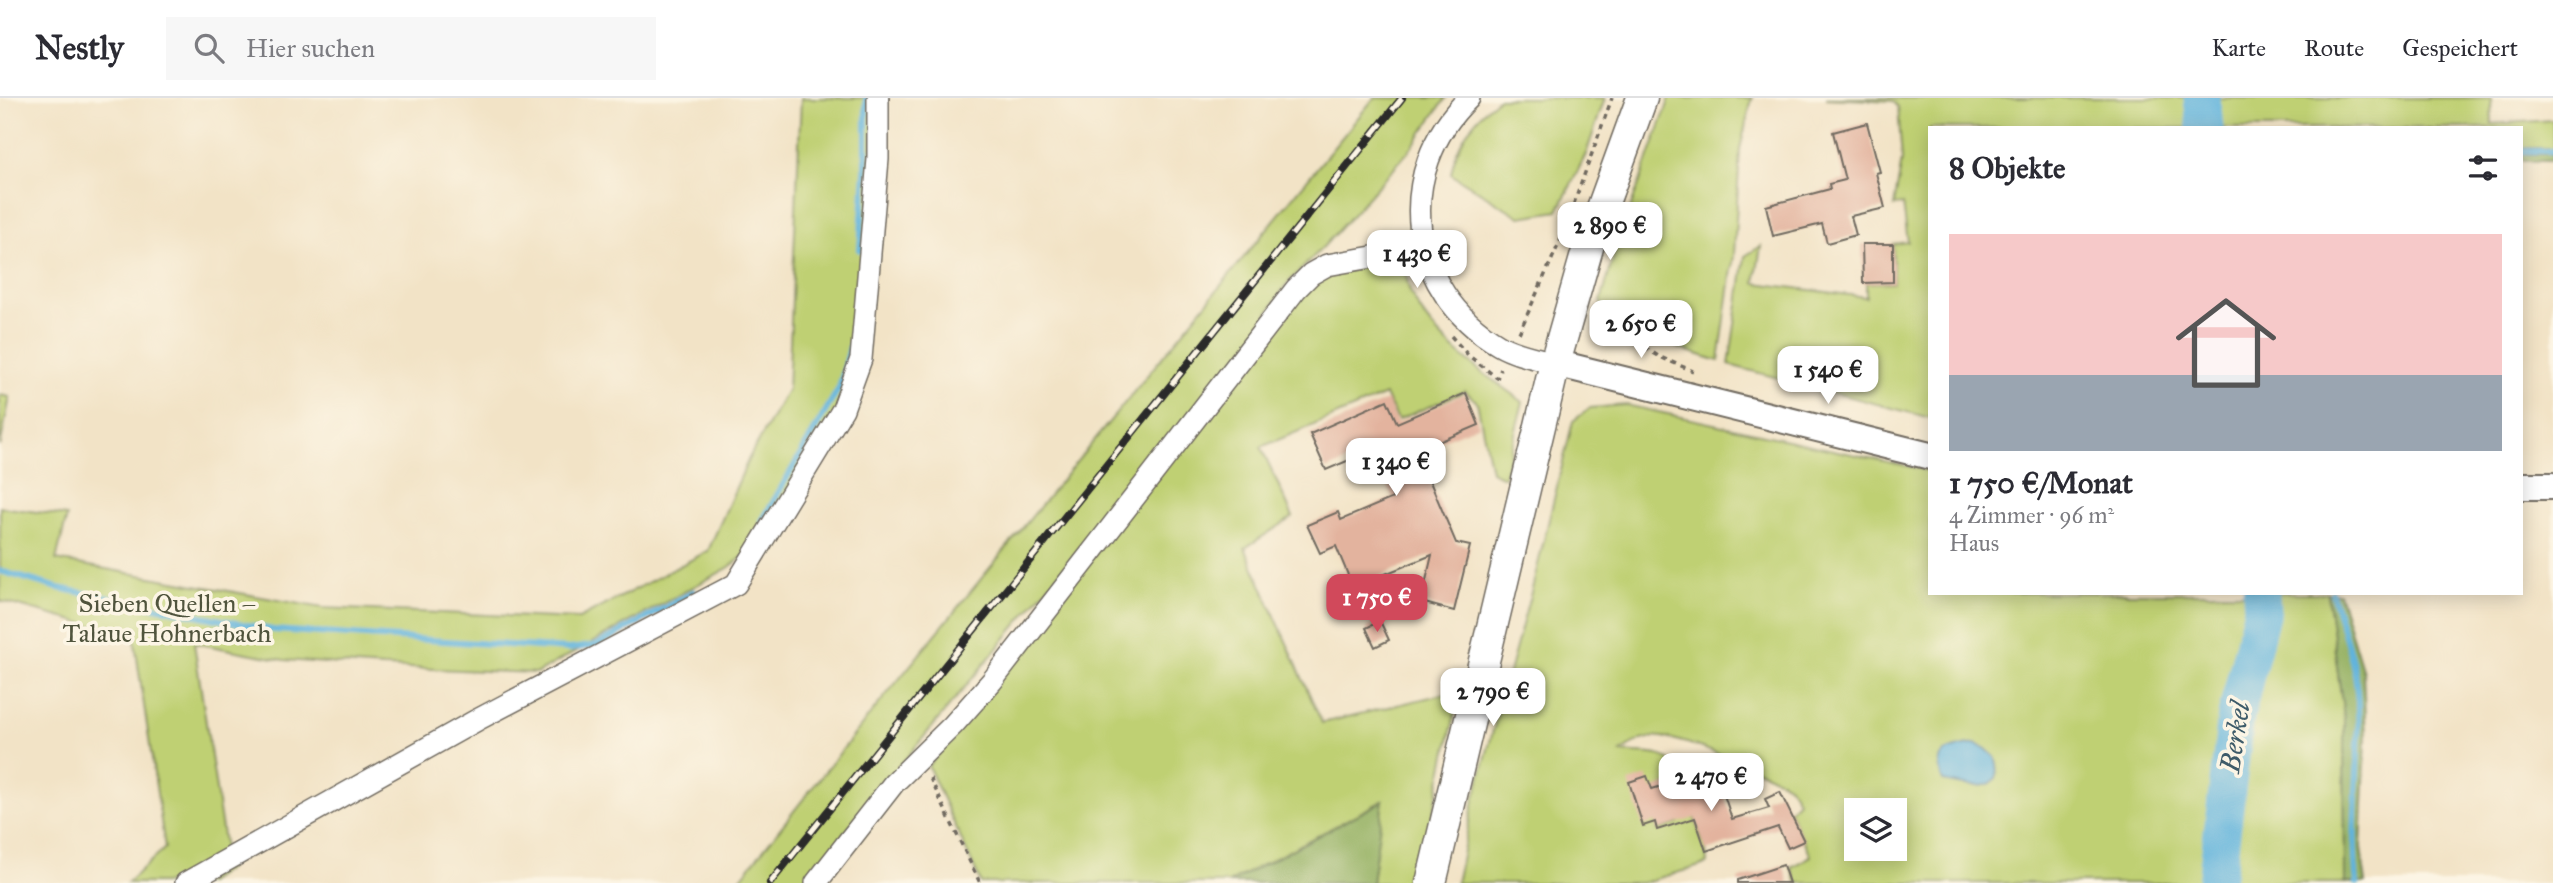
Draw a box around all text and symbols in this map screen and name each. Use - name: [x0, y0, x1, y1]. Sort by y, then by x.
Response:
- search box: [166, 17, 656, 80]
- text: Nestly: [35, 28, 124, 68]
- icon: search: [190, 29, 228, 67]
- text: Hier suchen: [246, 32, 375, 64]
- text: Karte: [2211, 33, 2266, 63]
- text: Route: [2304, 33, 2364, 63]
- text: Gespeichert: [2402, 33, 2518, 63]
- icon: filters: [2464, 149, 2502, 187]
- text: 8 Objekte: [1949, 150, 2066, 186]
- pin: 2 890 €: [1545, 202, 1675, 262]
- text: 2 890 €: [1573, 211, 1647, 239]
- pin: 1 430 €: [1352, 230, 1482, 290]
- text: 1 430 €: [1383, 239, 1451, 267]
- icon: home: [2163, 280, 2289, 406]
- pin: 2 650 €: [1576, 300, 1706, 360]
- text: 2 650 €: [1605, 309, 1677, 337]
- pin: 1 540 €: [1763, 346, 1893, 406]
- text: 1 540 €: [1793, 355, 1863, 383]
- pin: 1 340 €: [1331, 438, 1461, 498]
- text: 1 340 €: [1362, 447, 1430, 475]
- text: 1 750 €/Monat: [1949, 465, 2133, 501]
- text: 4 Zimmer · 96 m²: [1949, 501, 2114, 529]
- text: Haus: [1949, 529, 1999, 557]
- pin: 1 750 €: [1312, 574, 1442, 634]
- text: 1 750 €: [1342, 583, 1412, 611]
- park label: Sieben Quellen – Talaue Hohnerbach: [63, 587, 272, 649]
- pin: 2 790 €: [1428, 668, 1558, 728]
- text: 2 790 €: [1456, 677, 1530, 705]
- water label: Berkel: [2212, 697, 2258, 777]
- pin: 2 470 €: [1646, 754, 1776, 813]
- text: 2 470 €: [1675, 762, 1747, 790]
- map controls: [1844, 798, 1907, 861]
- button: layers: [1844, 798, 1907, 861]

